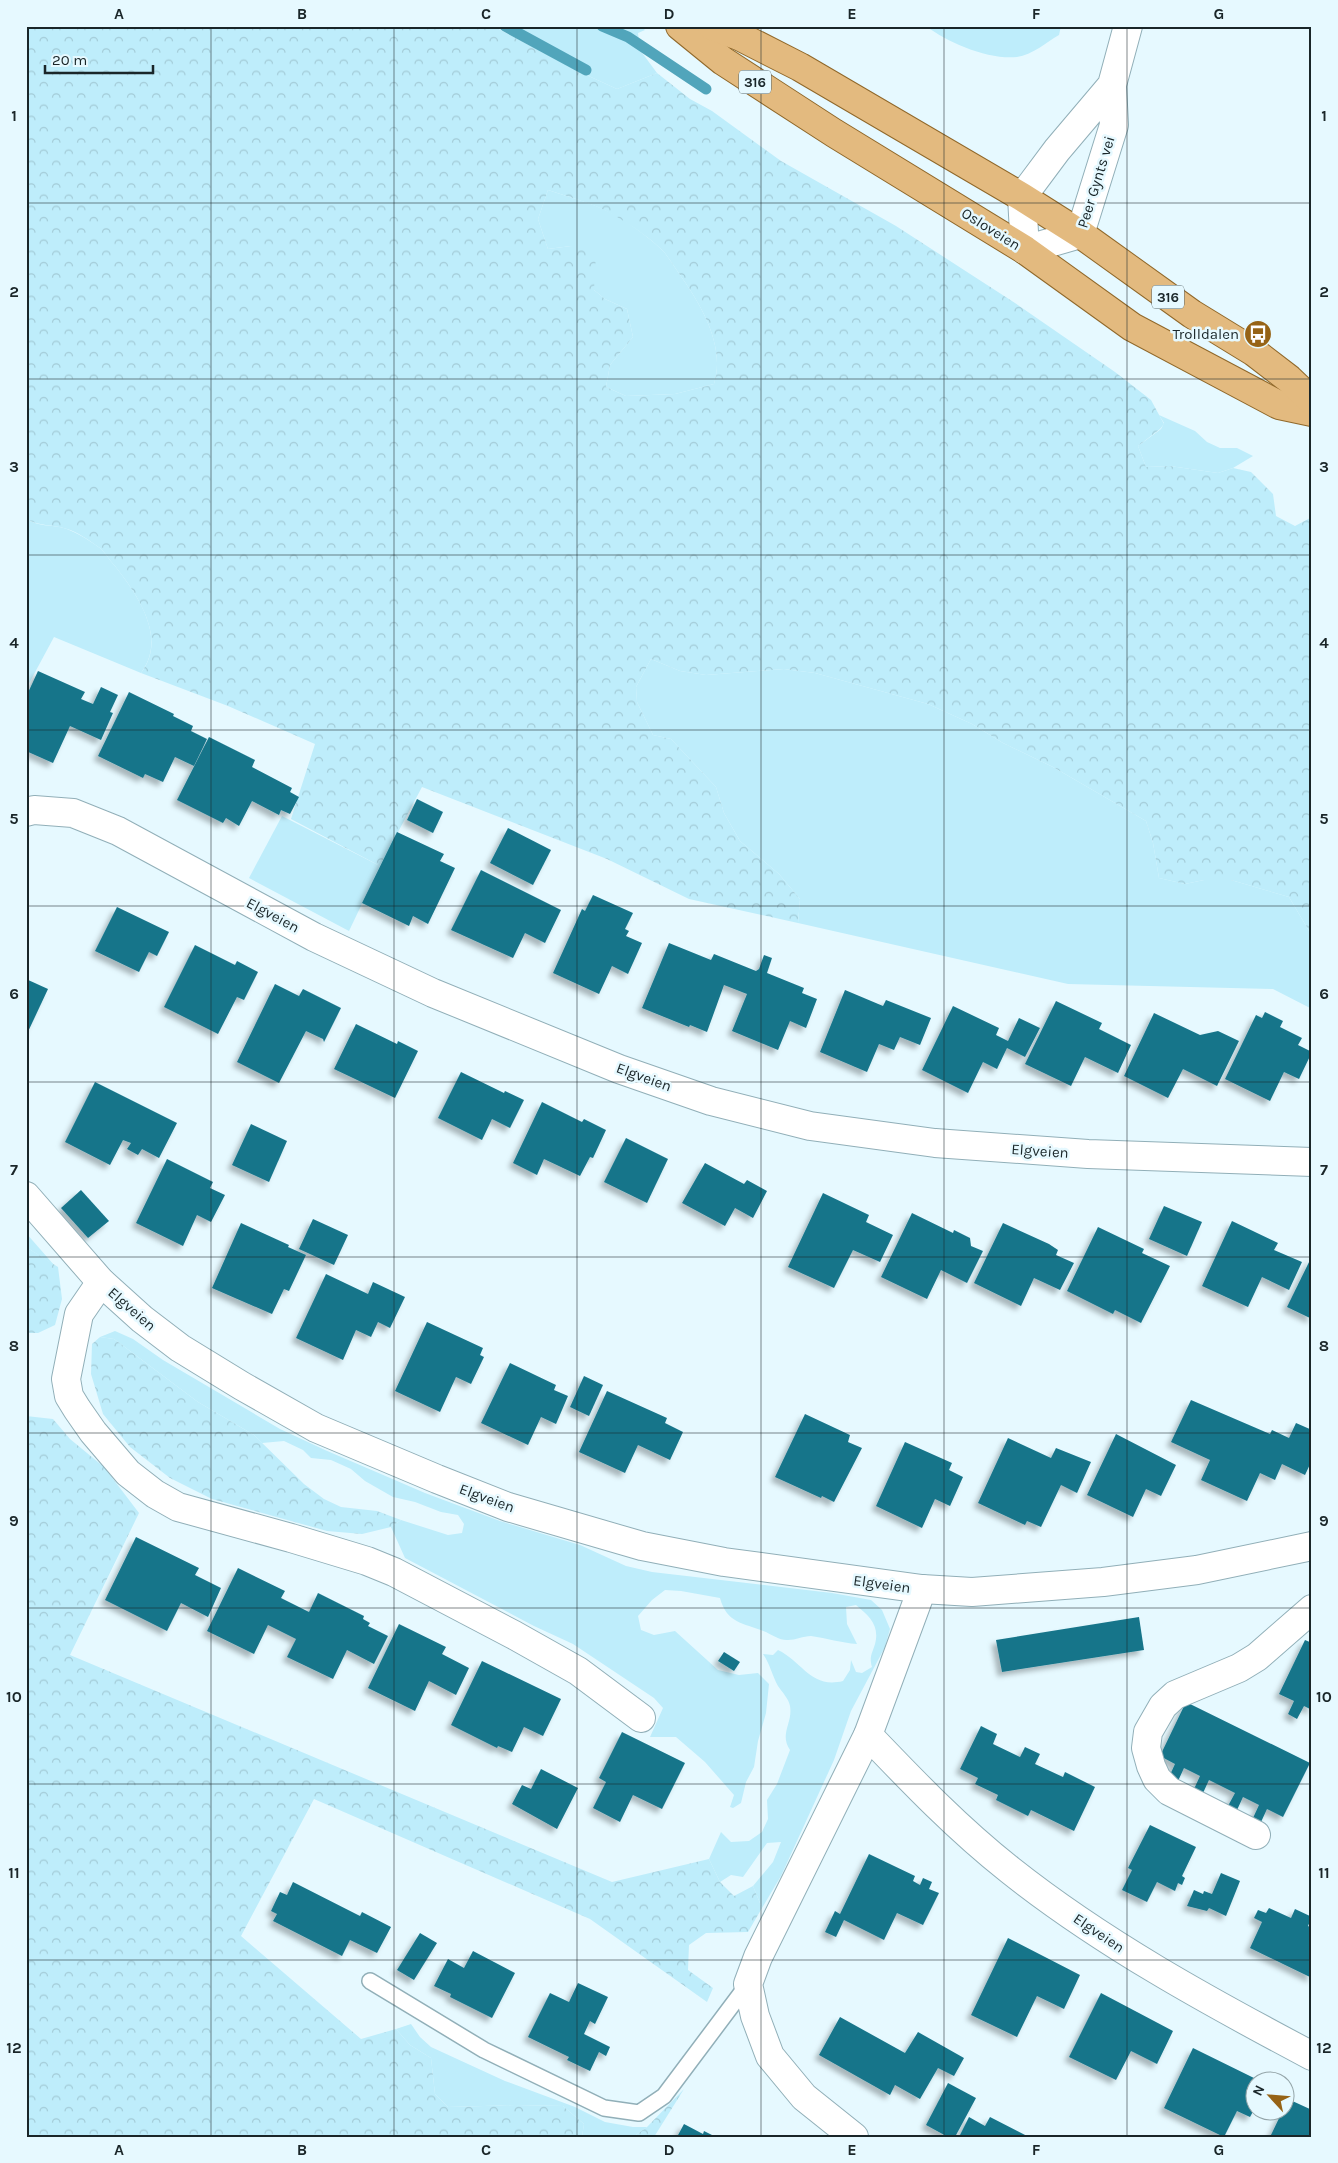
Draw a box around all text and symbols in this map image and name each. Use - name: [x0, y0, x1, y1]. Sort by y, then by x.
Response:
- text: A: [114, 4, 124, 23]
- text: B: [297, 4, 307, 23]
- text: C: [481, 4, 491, 23]
- text: D: [664, 4, 675, 23]
- text: E: [847, 4, 857, 23]
- text: F: [1032, 4, 1041, 23]
- text: G: [1214, 4, 1224, 23]
- scale bar: [45, 42, 152, 74]
- text: 20 m: [52, 51, 87, 69]
- road number: 316: [739, 70, 771, 94]
- text: 1: [11, 106, 17, 125]
- text: 1: [1321, 106, 1327, 125]
- street label: Peer Gynts vei: [1073, 134, 1119, 230]
- street label: Osloveien: [958, 204, 1024, 254]
- text: 2: [9, 282, 19, 301]
- text: 2: [1319, 282, 1329, 301]
- road number: 316: [1152, 286, 1184, 308]
- bus stop icon: Trolldalen: [1243, 319, 1273, 349]
- place label: Trolldalen: [1172, 325, 1239, 343]
- text: 3: [9, 457, 19, 476]
- text: 3: [1319, 457, 1329, 476]
- text: 4: [9, 633, 19, 652]
- text: 4: [1319, 633, 1329, 652]
- text: 5: [9, 809, 19, 828]
- text: 5: [1319, 809, 1329, 828]
- street label: Elgveien: [243, 894, 303, 936]
- text: 6: [9, 984, 19, 1003]
- text: 6: [1319, 984, 1329, 1003]
- street label: Elgveien: [614, 1059, 674, 1095]
- street label: Elgveien: [1011, 1140, 1069, 1162]
- text: 7: [10, 1160, 18, 1179]
- text: 7: [1320, 1160, 1328, 1179]
- street label: Elgveien: [104, 1283, 160, 1335]
- text: 8: [9, 1336, 19, 1355]
- text: 8: [1319, 1336, 1329, 1355]
- street label: Elgveien: [457, 1480, 517, 1516]
- text: 9: [9, 1511, 19, 1530]
- text: 9: [1319, 1511, 1329, 1530]
- street label: Elgveien: [852, 1571, 912, 1597]
- text: 10: [6, 1687, 22, 1706]
- text: 10: [1316, 1687, 1332, 1706]
- text: 11: [8, 1863, 20, 1882]
- text: 11: [1318, 1863, 1330, 1882]
- street label: Elgveien: [1070, 1909, 1128, 1957]
- text: 12: [6, 2038, 22, 2057]
- text: 12: [1316, 2038, 1332, 2057]
- north arrow: [1246, 2070, 1296, 2120]
- text: N: [1249, 2082, 1269, 2099]
- text: A: [114, 2140, 124, 2159]
- text: B: [297, 2140, 307, 2159]
- text: C: [481, 2140, 491, 2159]
- text: D: [664, 2140, 675, 2159]
- text: E: [847, 2140, 857, 2159]
- text: F: [1032, 2140, 1041, 2159]
- text: G: [1214, 2140, 1224, 2159]

